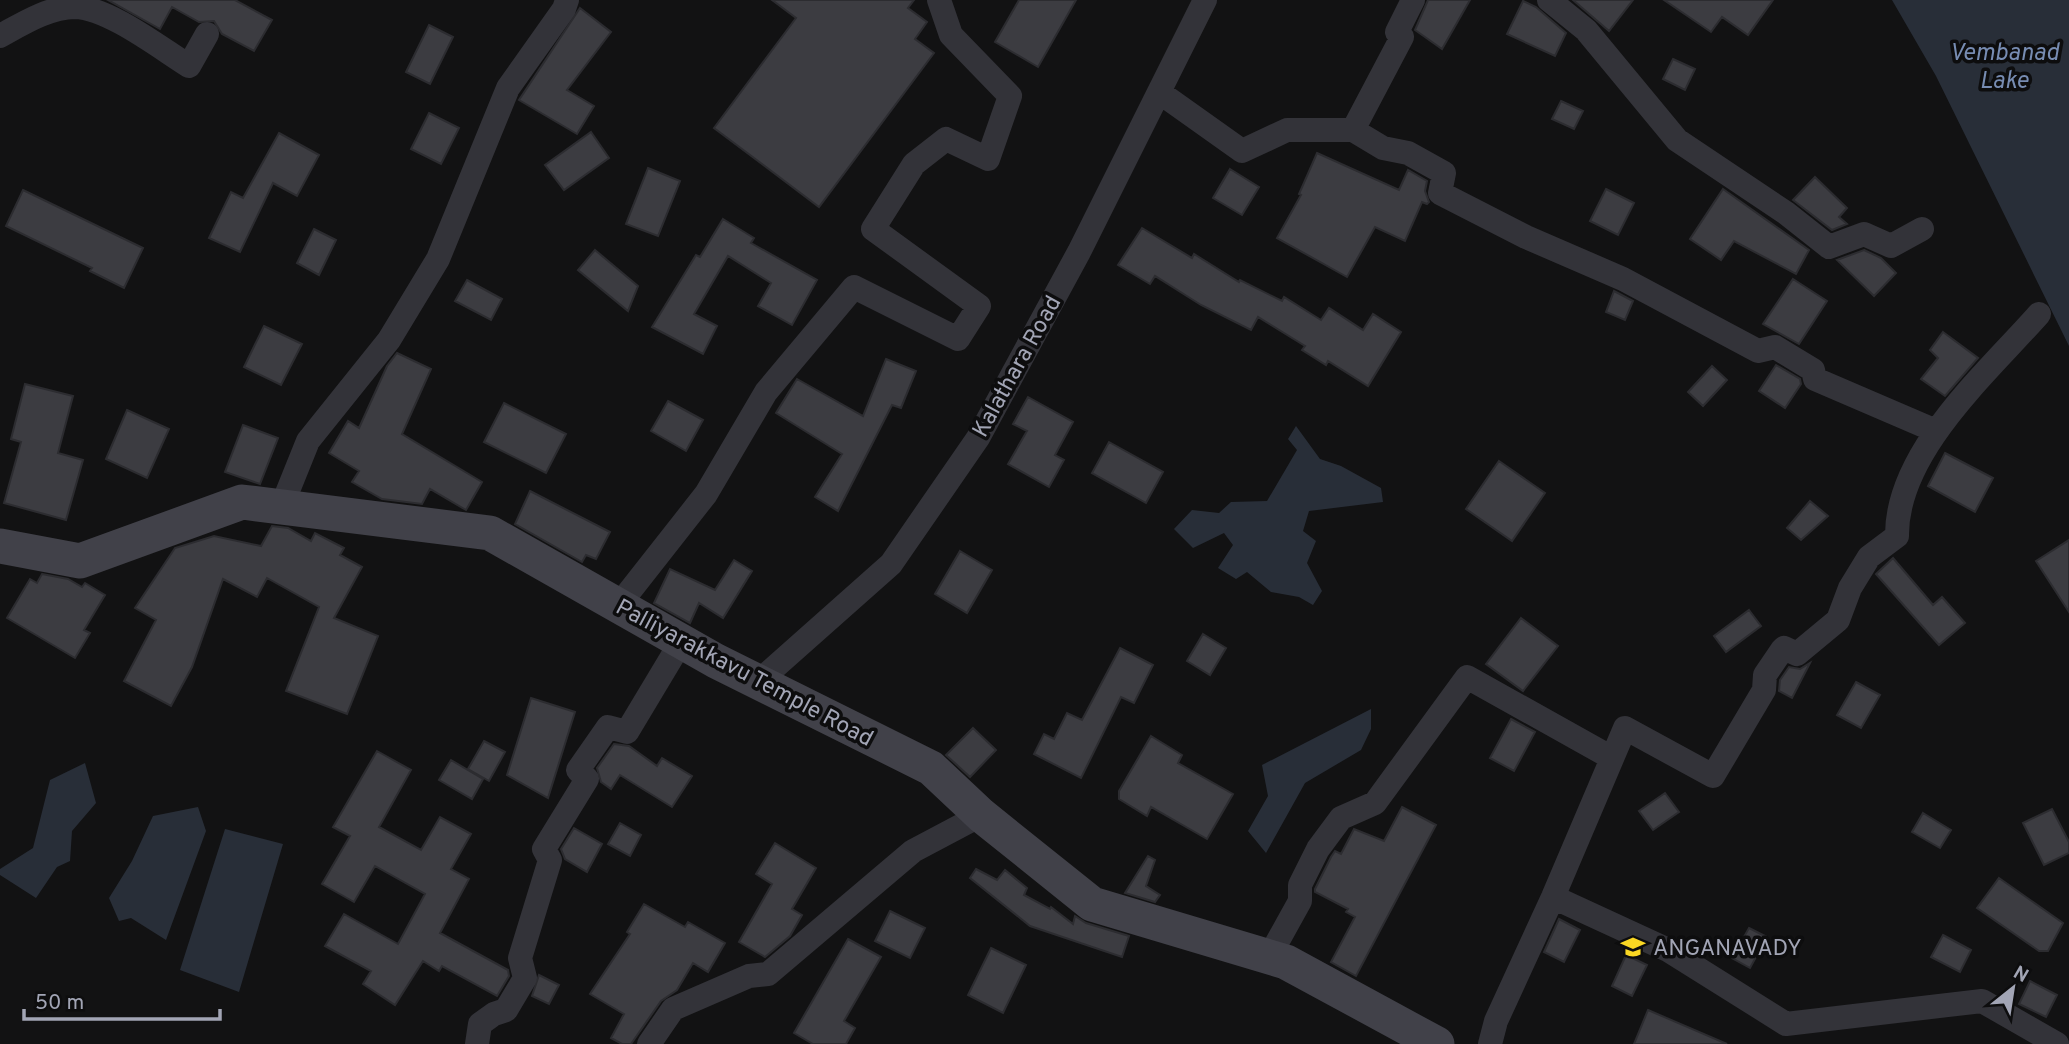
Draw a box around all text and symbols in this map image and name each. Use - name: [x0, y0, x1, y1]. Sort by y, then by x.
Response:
- water label: Vembanad Lake: [1949, 39, 2061, 97]
- street label: Kalathara Road: [967, 291, 1069, 443]
- street label: Palliyarakkavu Temple Road: [610, 594, 878, 755]
- school or university icon: ANGANAVADY: [1619, 933, 1647, 961]
- place label: ANGANAVADY: [1653, 935, 1802, 964]
- north arrow: [1978, 953, 2048, 1023]
- text: N: [2009, 961, 2032, 989]
- scale bar: [24, 978, 220, 1022]
- text: 50 m: [35, 990, 84, 1017]

